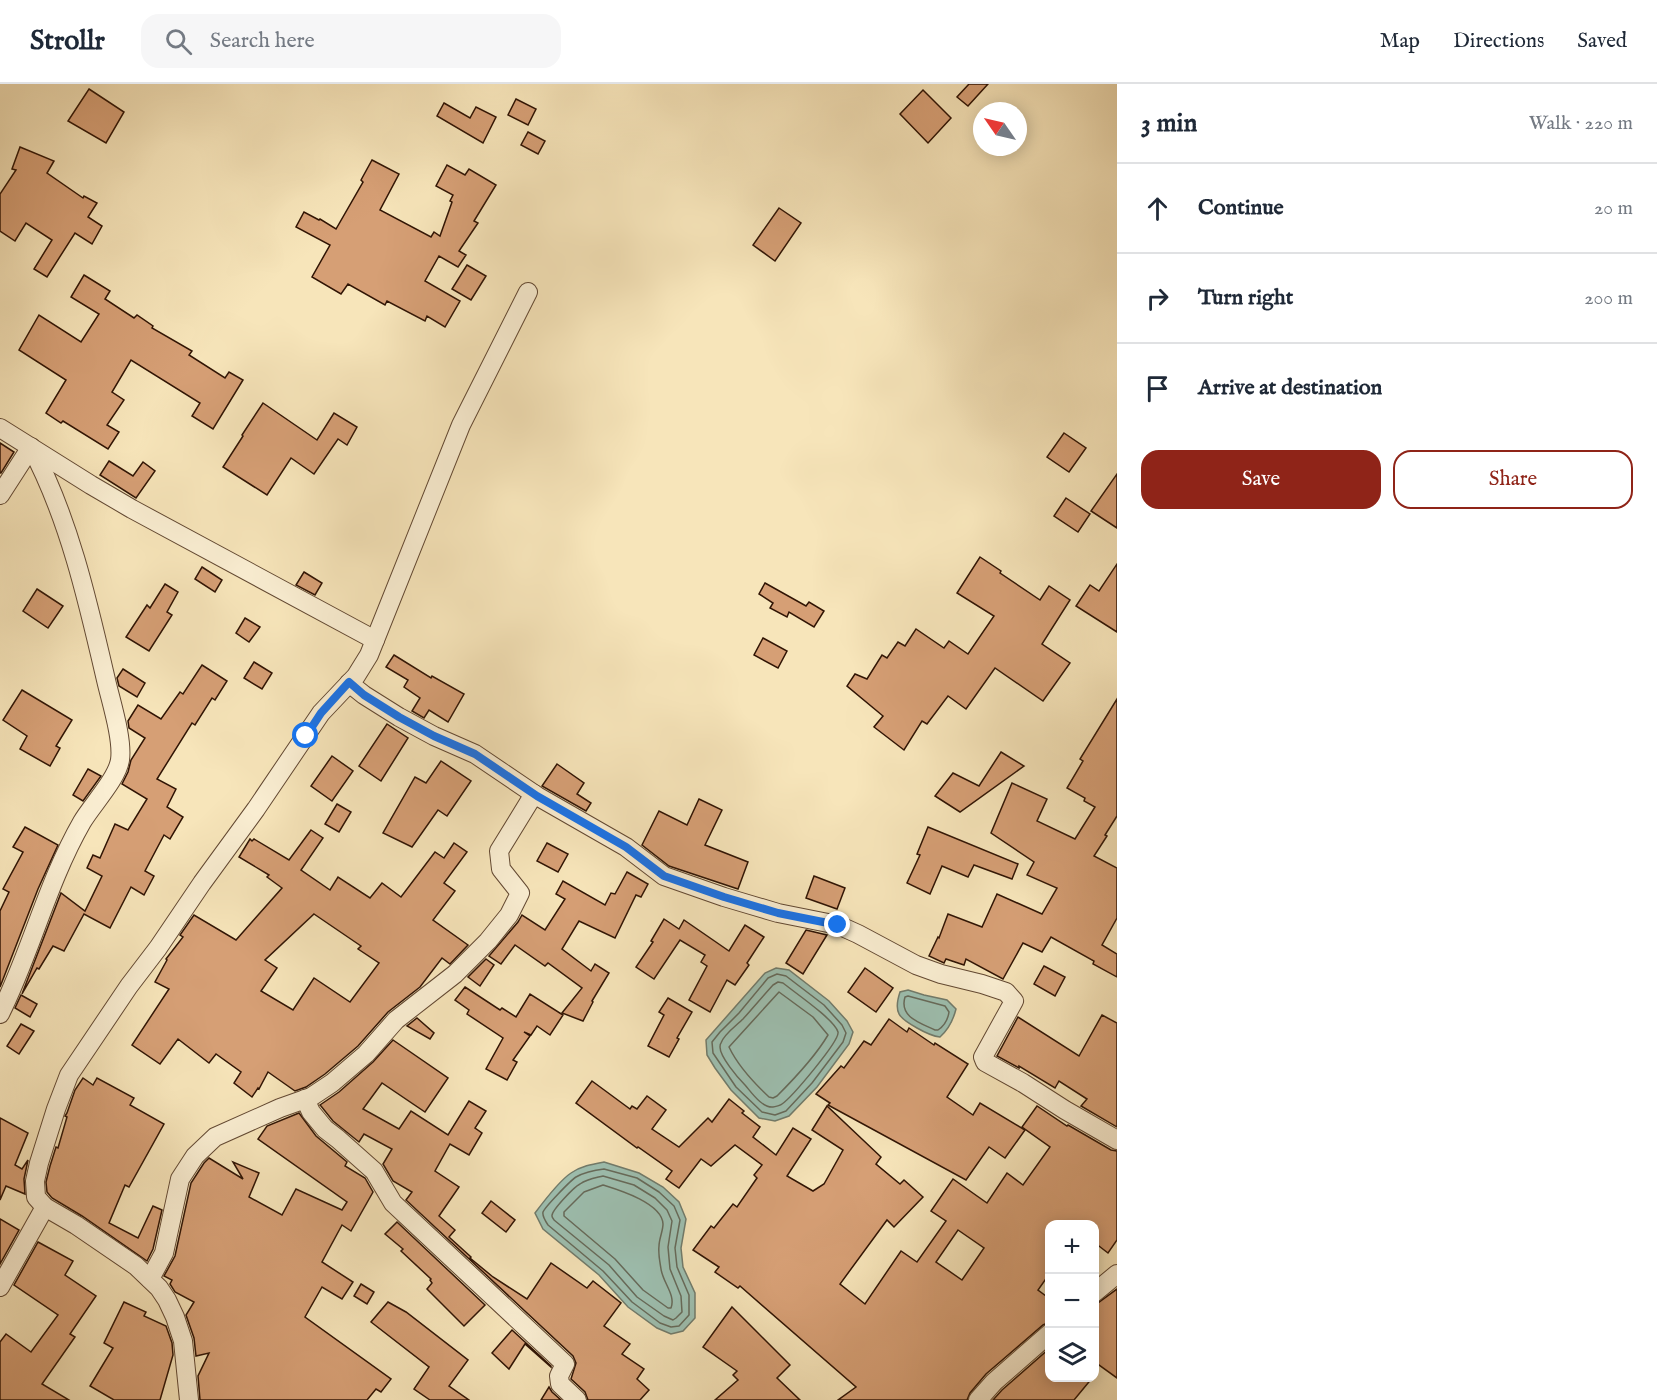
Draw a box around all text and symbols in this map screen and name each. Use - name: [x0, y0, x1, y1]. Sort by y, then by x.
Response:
- search box: [141, 14, 561, 68]
- text: Strollr: [30, 24, 105, 59]
- icon: search: [162, 25, 195, 58]
- text: Search here: [210, 27, 315, 55]
- text: Map: [1380, 28, 1420, 55]
- text: Directions: [1453, 28, 1544, 55]
- text: Saved: [1577, 28, 1627, 55]
- north arrow: [973, 102, 1027, 156]
- text: 3 min: [1141, 107, 1197, 140]
- text: Walk · 220 m: [1529, 111, 1633, 136]
- icon: ahead: [1141, 192, 1174, 225]
- text: Continue: [1198, 194, 1284, 222]
- text: 20 m: [1594, 196, 1633, 221]
- icon: right: [1141, 282, 1174, 315]
- text: Turn right: [1198, 284, 1293, 312]
- text: 200 m: [1584, 286, 1633, 311]
- icon: arrive: [1141, 372, 1174, 405]
- text: Arrive at destination: [1198, 374, 1382, 402]
- button: Save: [1141, 450, 1381, 509]
- button: Share: [1393, 450, 1633, 509]
- route start: [292, 722, 318, 748]
- route end: [824, 911, 850, 937]
- map controls: [1045, 1220, 1099, 1382]
- button: +: [1045, 1220, 1099, 1274]
- button: −: [1045, 1274, 1099, 1328]
- button: layers: [1045, 1328, 1099, 1382]

